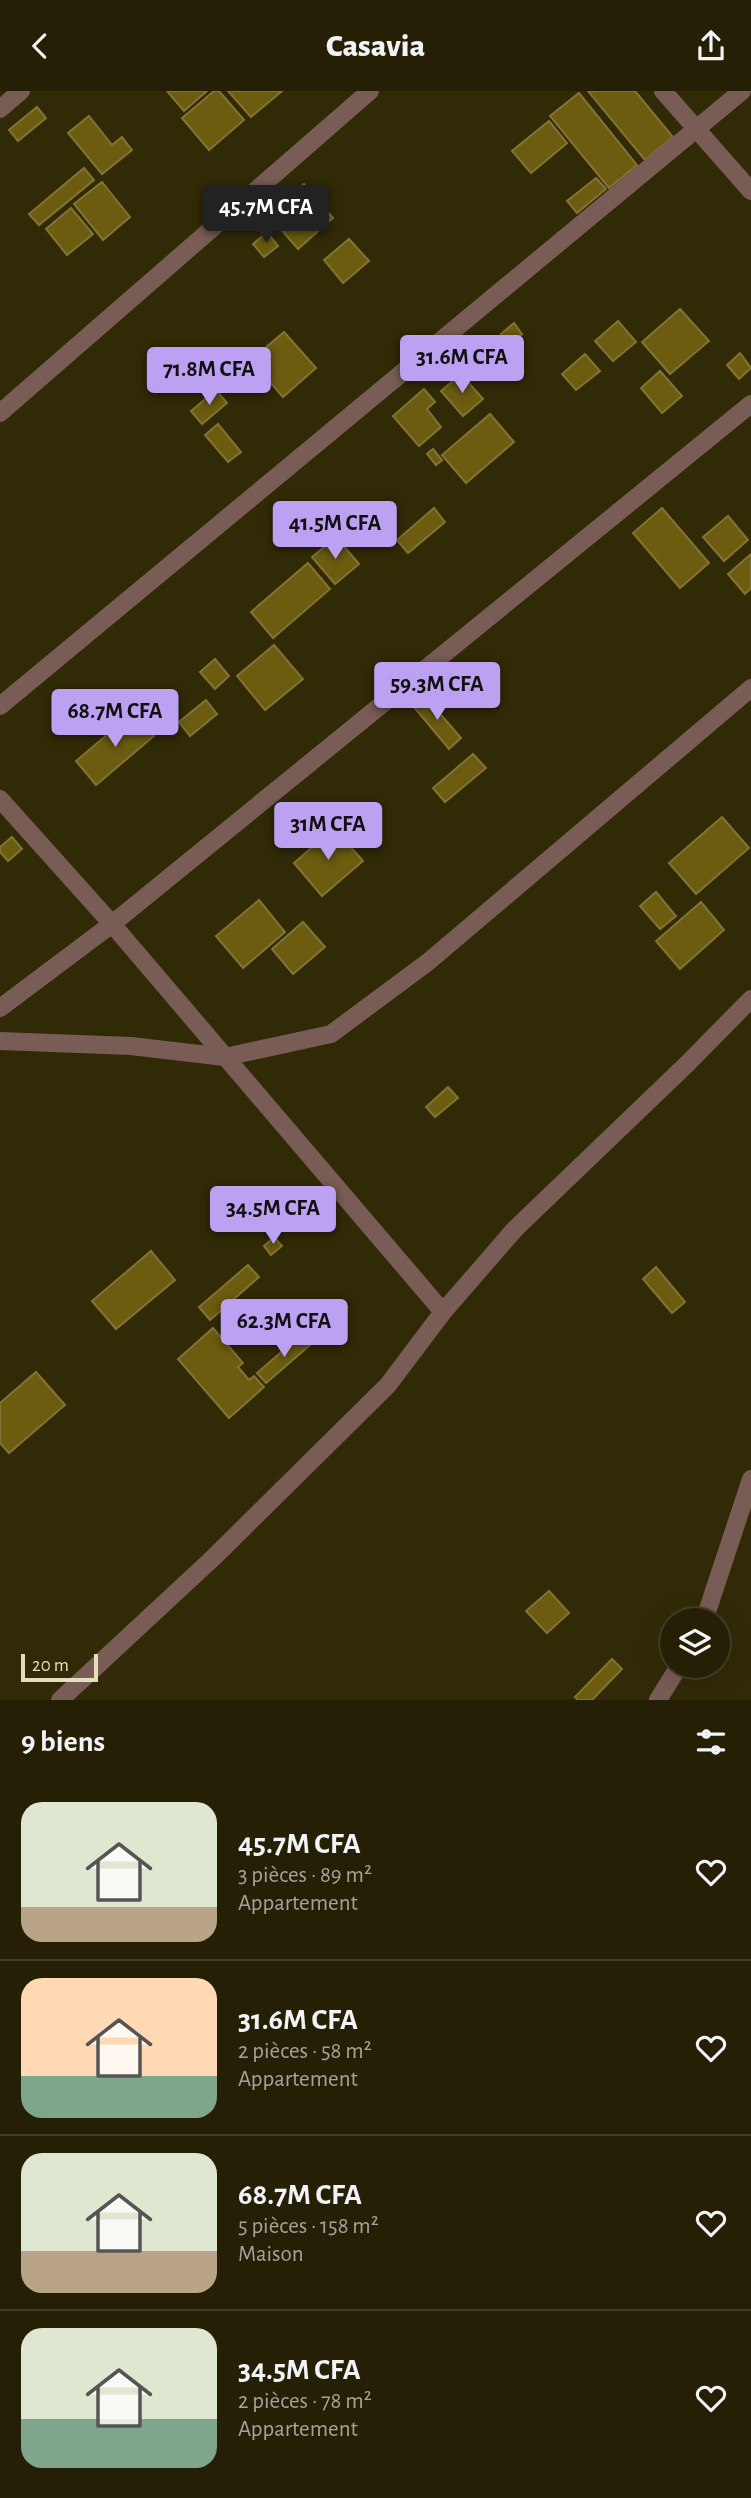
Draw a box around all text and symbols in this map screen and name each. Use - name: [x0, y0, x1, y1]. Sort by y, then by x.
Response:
- icon: back: [21, 27, 59, 65]
- icon: share: [692, 27, 730, 65]
- text: Casavia: [326, 30, 425, 62]
- pin: 45.7M CFA: [186, 185, 346, 245]
- text: 45.7M CFA: [219, 196, 313, 219]
- pin: 31.6M CFA: [382, 335, 542, 395]
- text: 31.6M CFA: [416, 346, 508, 369]
- pin: 71.8M CFA: [129, 347, 289, 407]
- text: 71.8M CFA: [163, 358, 255, 381]
- pin: 41.5M CFA: [255, 501, 415, 561]
- text: 41.5M CFA: [289, 512, 381, 535]
- pin: 59.3M CFA: [357, 663, 517, 722]
- text: 59.3M CFA: [390, 673, 484, 696]
- pin: 68.7M CFA: [35, 689, 195, 749]
- text: 68.7M CFA: [67, 700, 163, 723]
- pin: 31M CFA: [263, 803, 393, 862]
- text: 31M CFA: [290, 813, 366, 836]
- pin: 34.5M CFA: [193, 1187, 353, 1246]
- text: 34.5M CFA: [226, 1197, 320, 1220]
- pin: 62.3M CFA: [204, 1299, 364, 1359]
- text: 62.3M CFA: [237, 1310, 331, 1333]
- map controls: [660, 1608, 730, 1678]
- button: layers: [660, 1608, 730, 1678]
- scale bar: [21, 1651, 98, 1683]
- text: 20 m: [32, 1656, 69, 1675]
- icon: filters: [692, 1723, 730, 1761]
- text: 9 biens: [21, 1727, 105, 1757]
- text: 45.7M CFA: [238, 1829, 361, 1859]
- icon: home: [77, 1830, 161, 1914]
- icon: heart: [692, 1853, 730, 1891]
- text: 3 pièces · 89 m²: [238, 1864, 372, 1887]
- text: Appartement: [238, 1892, 358, 1915]
- text: 31.6M CFA: [238, 2005, 358, 2035]
- icon: home: [77, 2006, 161, 2090]
- icon: heart: [692, 2029, 730, 2067]
- text: 2 pièces · 58 m²: [238, 2040, 372, 2063]
- text: Appartement: [238, 2068, 358, 2091]
- text: 68.7M CFA: [238, 2180, 362, 2210]
- icon: home: [77, 2181, 161, 2265]
- icon: heart: [692, 2204, 730, 2242]
- text: 5 pièces · 158 m²: [238, 2215, 379, 2238]
- text: Maison: [238, 2243, 304, 2266]
- text: 34.5M CFA: [238, 2355, 361, 2385]
- icon: home: [77, 2356, 161, 2440]
- icon: heart: [692, 2379, 730, 2417]
- text: 2 pièces · 78 m²: [238, 2390, 372, 2413]
- text: Appartement: [238, 2418, 358, 2441]

